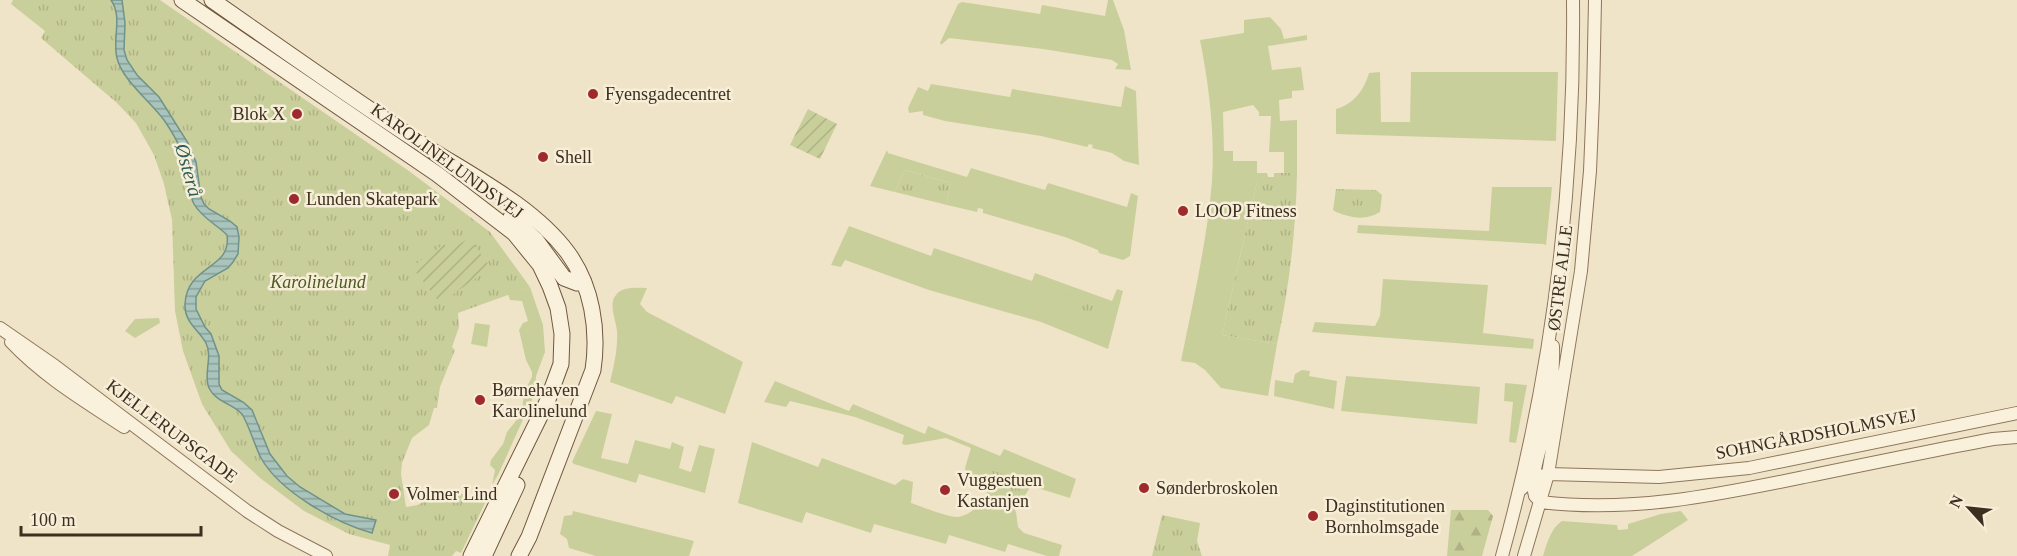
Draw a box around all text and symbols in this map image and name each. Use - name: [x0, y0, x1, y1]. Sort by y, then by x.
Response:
- place label: Fyensgadecentret: [605, 84, 731, 104]
- marker: Fyensgadecentret: [586, 87, 600, 101]
- street label: KAROLINELUNDSVEJ: [367, 99, 527, 223]
- place label: Blok X: [232, 104, 285, 124]
- marker: Blok X: [290, 107, 304, 121]
- water label: Østerå: [171, 140, 207, 199]
- place label: Shell: [555, 147, 592, 167]
- marker: Shell: [536, 150, 550, 164]
- place label: Lunden Skatepark: [306, 189, 437, 209]
- marker: Lunden Skatepark: [287, 192, 301, 206]
- place label: LOOP Fitness: [1195, 201, 1297, 221]
- marker: LOOP Fitness: [1176, 204, 1190, 218]
- street label: ØSTRE ALLE: [1544, 224, 1576, 332]
- park label: Karolinelund: [269, 272, 367, 292]
- street label: KJELLERUPSGADE: [102, 375, 242, 487]
- place label: Børnehaven Karolinelund: [492, 380, 587, 421]
- marker: Børnehaven Karolinelund: [473, 393, 487, 407]
- street label: SOHNGÅRDSHOLMSVEJ: [1714, 405, 1918, 463]
- place label: Vuggestuen Kastanjen: [957, 470, 1042, 511]
- place label: Sønderbroskolen: [1156, 478, 1278, 498]
- north arrow: [1939, 478, 1999, 538]
- marker: Sønderbroskolen: [1137, 481, 1151, 495]
- marker: Vuggestuen Kastanjen: [938, 483, 952, 497]
- place label: Volmer Lind: [406, 484, 497, 504]
- marker: Volmer Lind: [387, 487, 401, 501]
- text: N: [1946, 492, 1966, 510]
- place label: Daginstitutionen Bornholmsgade: [1325, 496, 1445, 537]
- scale bar: [21, 499, 201, 537]
- marker: Daginstitutionen Bornholmsgade: [1306, 509, 1320, 523]
- text: 100 m: [30, 510, 76, 530]

